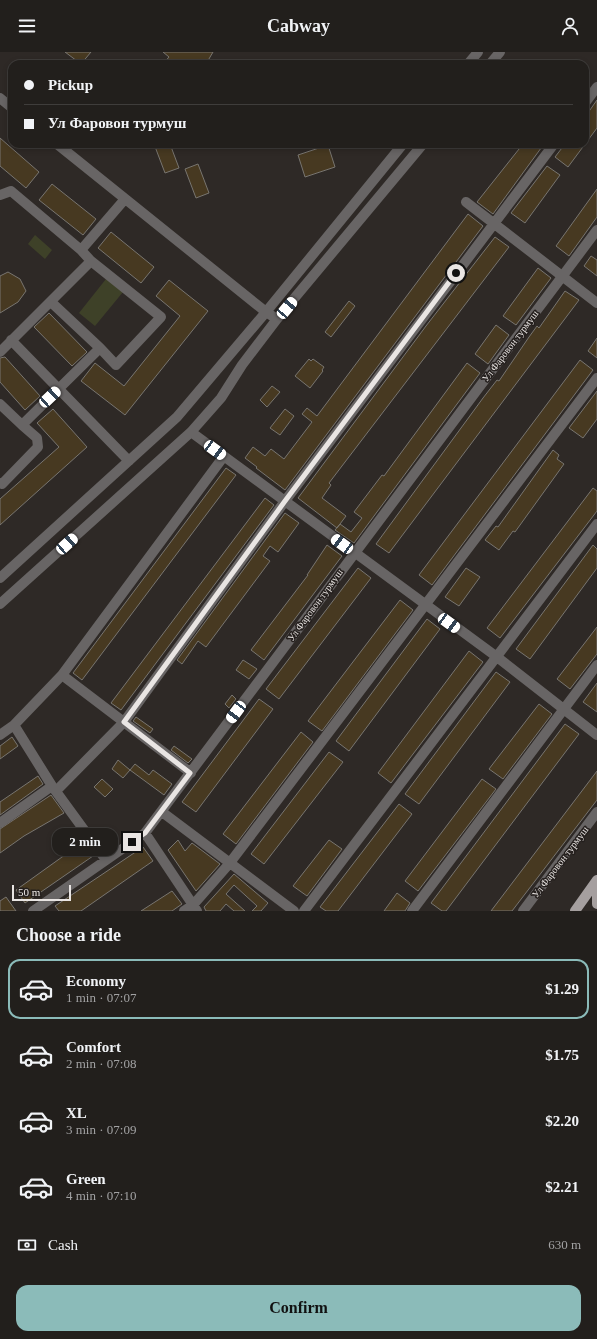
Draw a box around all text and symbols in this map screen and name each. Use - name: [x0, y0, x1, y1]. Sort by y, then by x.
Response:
- icon: menu: [16, 15, 38, 37]
- icon: person: [559, 15, 581, 37]
- text: Cabway: [267, 16, 330, 36]
- text: Pickup: [48, 77, 93, 93]
- text: Ул Фаровон турмуш: [48, 115, 186, 131]
- route start: [447, 264, 465, 282]
- car: [275, 295, 299, 321]
- street label: Ул Фаровон турмуш: [480, 308, 541, 384]
- car: [37, 384, 63, 410]
- car: [202, 438, 228, 462]
- car: [54, 532, 80, 556]
- car: [329, 532, 355, 556]
- street label: Ул Фаровон турмуш: [285, 567, 345, 643]
- car: [436, 611, 462, 635]
- car: [224, 699, 248, 725]
- street label: Ул Фаровон турмуш: [530, 824, 591, 900]
- callout: 2 min: [52, 828, 118, 856]
- route end: [123, 833, 141, 851]
- text: 2 min: [69, 834, 101, 849]
- scale bar: [12, 883, 71, 902]
- text: 50 m: [18, 886, 40, 898]
- text: Choose a ride: [16, 925, 121, 945]
- icon: car: [18, 971, 54, 1007]
- text: Economy: [66, 973, 126, 989]
- text: $1.29: [545, 981, 579, 997]
- text: 1 min · 07:07: [66, 990, 136, 1005]
- icon: car: [18, 1037, 54, 1073]
- text: Comfort: [66, 1039, 121, 1055]
- text: $1.75: [545, 1047, 579, 1063]
- text: 2 min · 07:08: [66, 1056, 136, 1071]
- icon: car: [18, 1103, 54, 1139]
- text: XL: [66, 1105, 87, 1121]
- text: $2.20: [545, 1113, 579, 1129]
- text: 3 min · 07:09: [66, 1122, 136, 1137]
- icon: car: [18, 1169, 54, 1205]
- text: Green: [66, 1171, 106, 1187]
- text: $2.21: [545, 1179, 579, 1195]
- text: 4 min · 07:10: [66, 1188, 136, 1203]
- icon: cash: [16, 1234, 38, 1256]
- text: Cash: [48, 1237, 78, 1253]
- text: 630 m: [548, 1237, 581, 1252]
- button: Confirm: [16, 1285, 581, 1331]

